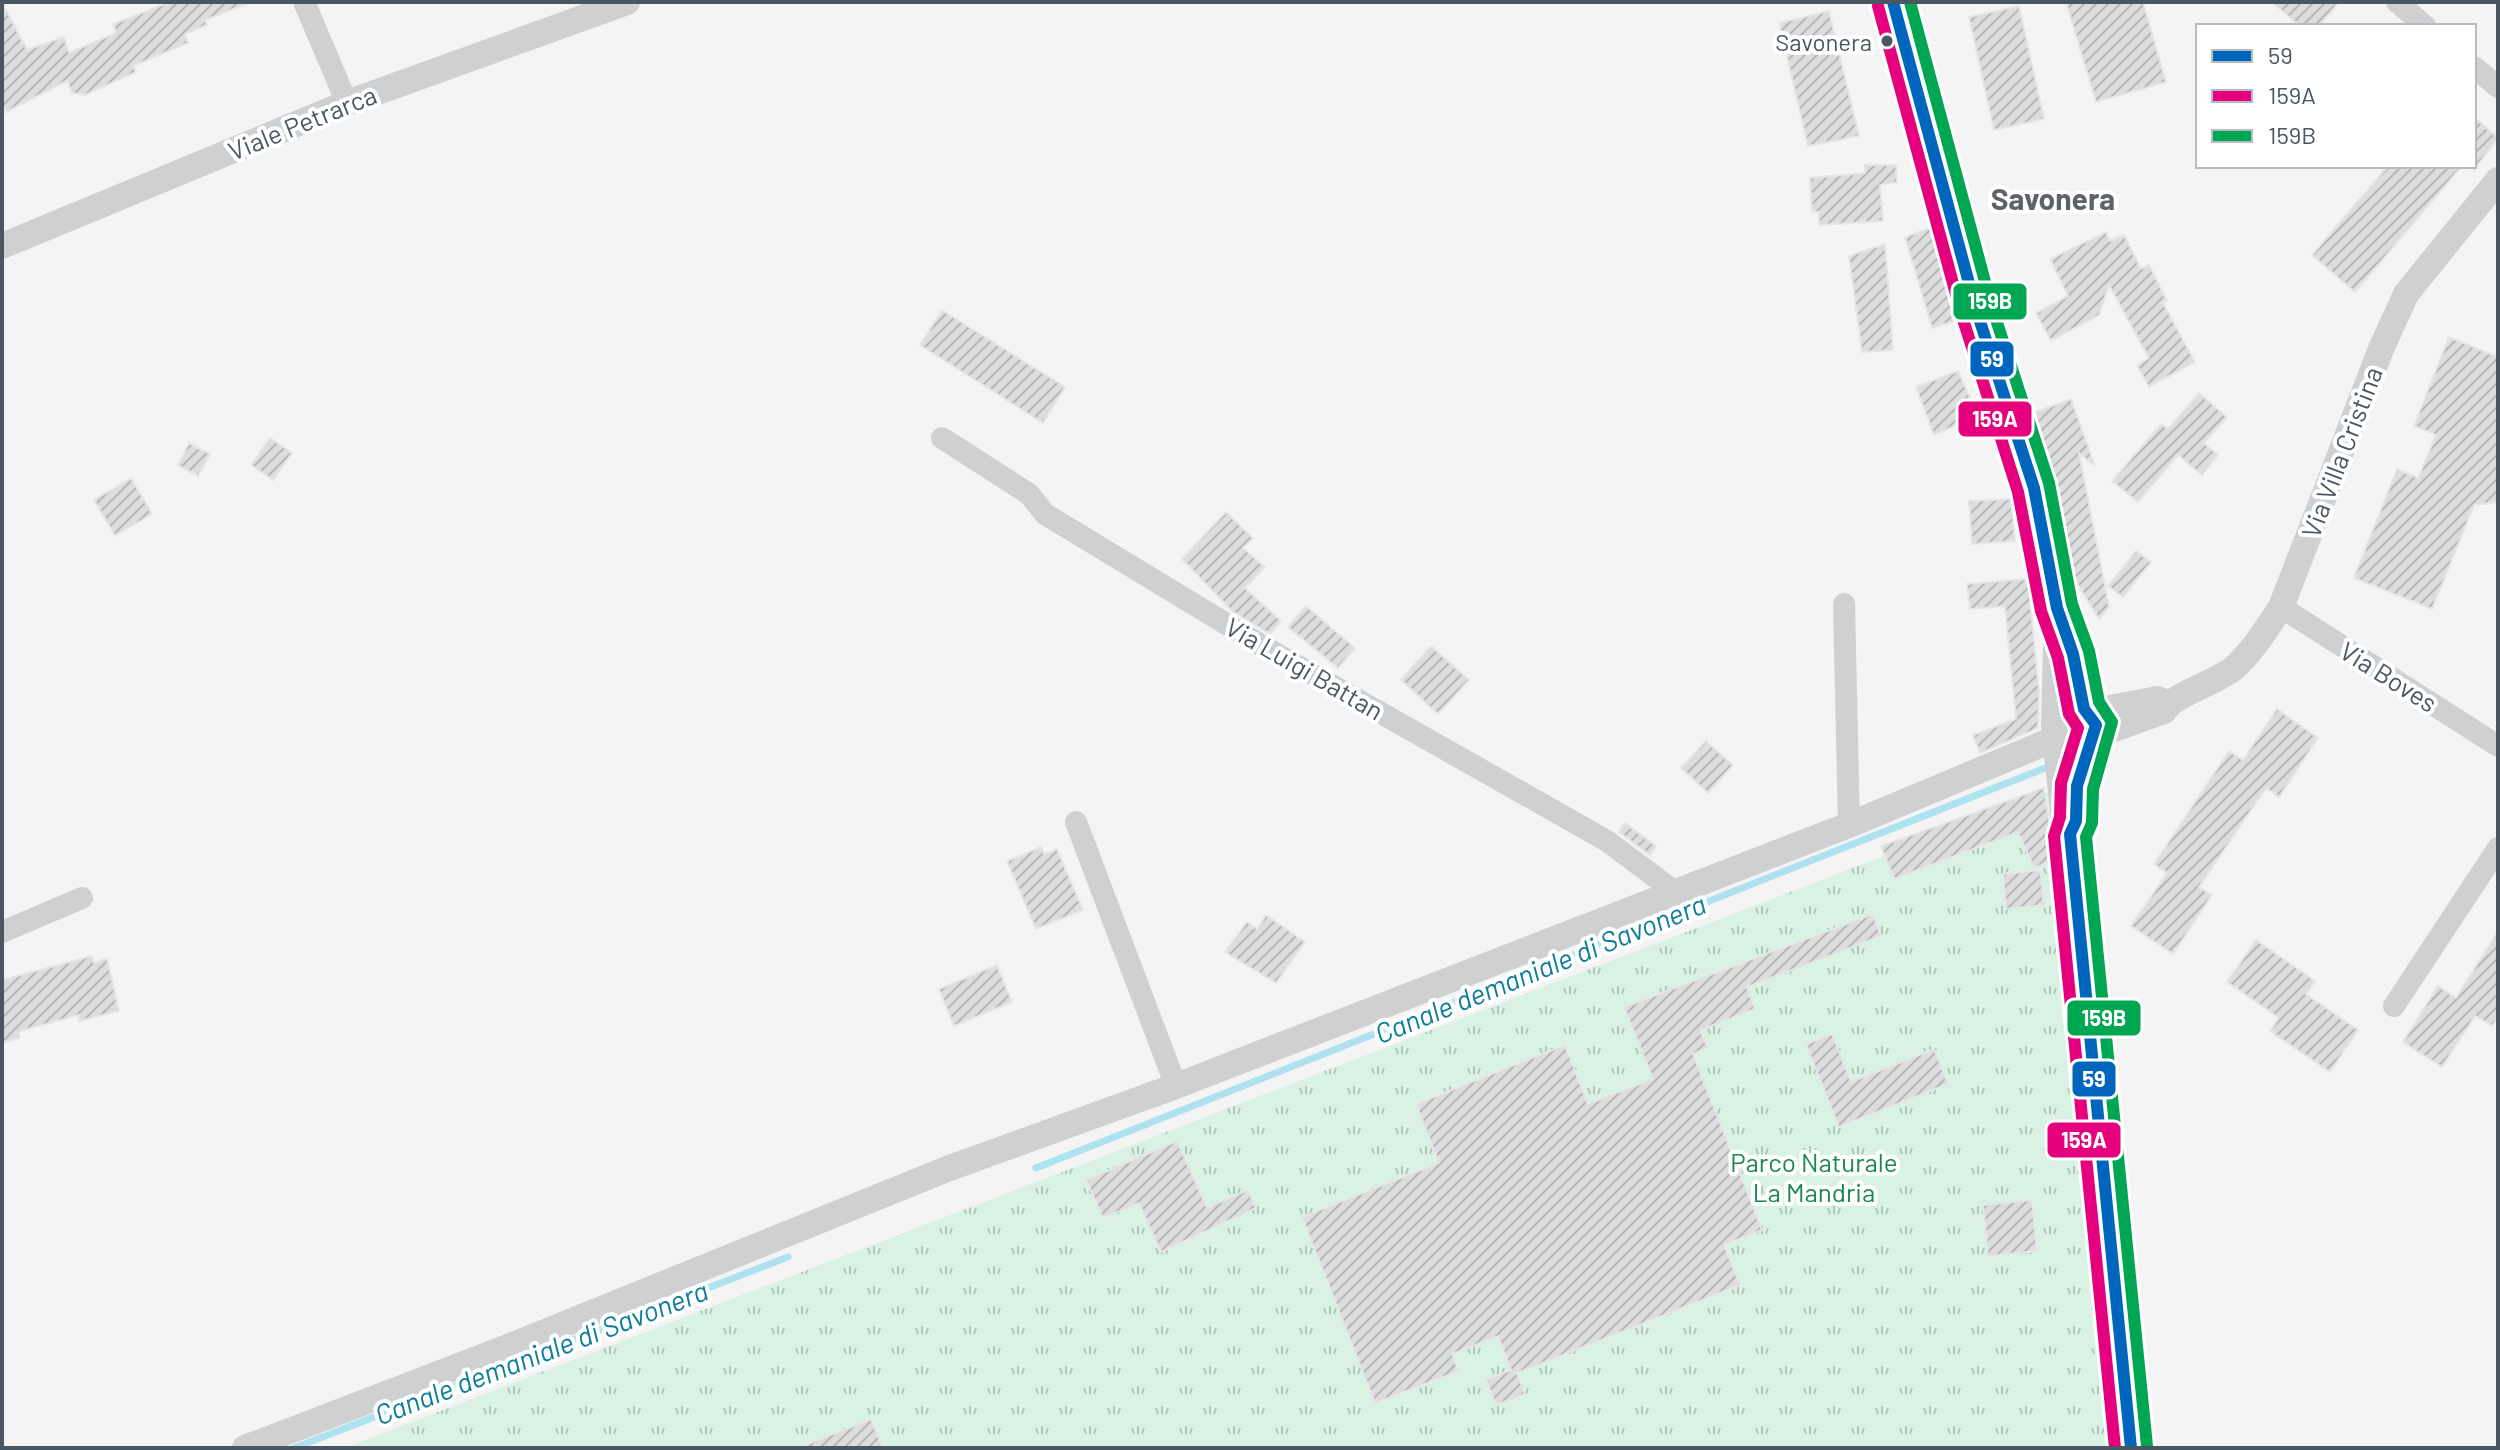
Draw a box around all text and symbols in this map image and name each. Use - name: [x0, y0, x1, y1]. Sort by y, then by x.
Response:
- legend: [2196, 24, 2476, 168]
- place label: Savonera: [1775, 27, 1872, 56]
- marker: Savonera: [1879, 33, 1895, 49]
- text: 59: [2268, 40, 2293, 69]
- street label: Viale Petrarca: [223, 78, 381, 166]
- text: 159A: [2268, 80, 2316, 109]
- text: 159B: [2268, 120, 2316, 149]
- district label: Savonera: [1991, 180, 2115, 216]
- line badge: 159B: [1952, 282, 2028, 321]
- text: 159B: [1968, 287, 2012, 313]
- line badge: 59: [1969, 340, 2015, 378]
- text: 59: [1980, 345, 2004, 371]
- street label: Via Villa Cristina: [2294, 362, 2388, 542]
- line badge: 159A: [1957, 400, 2033, 438]
- text: 159A: [1972, 405, 2018, 431]
- street label: Via Luigi Battan: [1221, 610, 1389, 726]
- street label: Via Boves: [2335, 634, 2443, 718]
- water label: Canale demaniale di Savonera: [1369, 886, 1711, 1050]
- line badge: 159B: [2066, 999, 2142, 1037]
- text: 159B: [2082, 1004, 2126, 1030]
- line badge: 59: [2071, 1060, 2117, 1098]
- text: 59: [2082, 1065, 2106, 1091]
- line badge: 159A: [2046, 1121, 2122, 1159]
- text: 159A: [2061, 1126, 2107, 1152]
- park label: Parco Naturale La Mandria: [1730, 1146, 1898, 1207]
- water label: Canale demaniale di Savonera: [370, 1273, 712, 1431]

